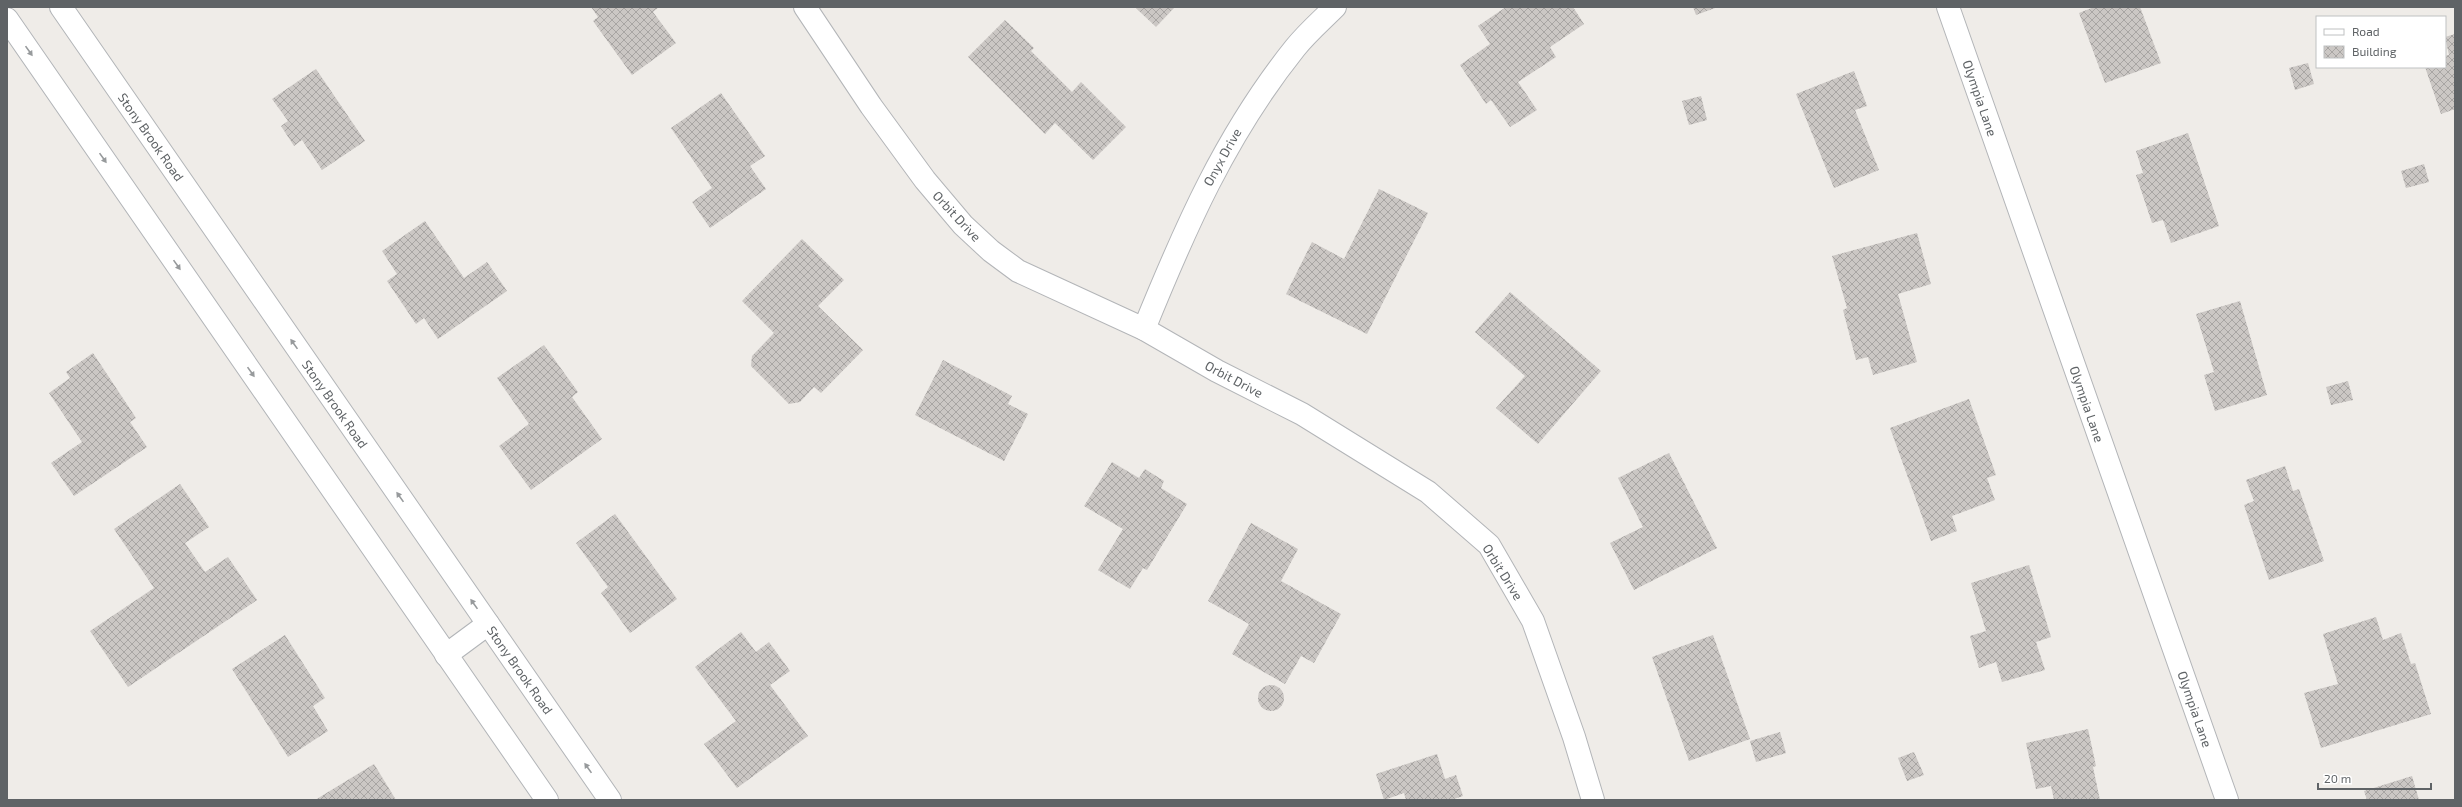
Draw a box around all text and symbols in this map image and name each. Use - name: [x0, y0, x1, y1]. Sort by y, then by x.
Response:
- legend: [2316, 16, 2446, 68]
- text: Road: [2352, 24, 2380, 38]
- text: Building: [2352, 44, 2397, 58]
- one-way arrow: [25, 46, 33, 56]
- street label: Olympia Lane: [1959, 58, 2001, 138]
- street label: Stony Brook Road: [115, 90, 187, 184]
- street label: Onyx Drive: [1200, 125, 1244, 189]
- one-way arrow: [99, 153, 107, 163]
- street label: Orbit Drive: [930, 187, 984, 245]
- one-way arrow: [173, 260, 181, 270]
- one-way arrow: [290, 339, 298, 349]
- street label: Stony Brook Road: [299, 357, 371, 451]
- street label: Orbit Drive: [1202, 357, 1266, 401]
- street label: Olympia Lane: [2066, 364, 2108, 444]
- one-way arrow: [247, 367, 255, 377]
- one-way arrow: [396, 491, 404, 502]
- street label: Orbit Drive: [1479, 541, 1527, 603]
- one-way arrow: [470, 598, 478, 609]
- street label: Stony Brook Road: [484, 623, 556, 717]
- street label: Olympia Lane: [2174, 669, 2216, 749]
- one-way arrow: [584, 763, 592, 773]
- scale bar: [2318, 765, 2431, 791]
- text: 20 m: [2324, 771, 2351, 785]

